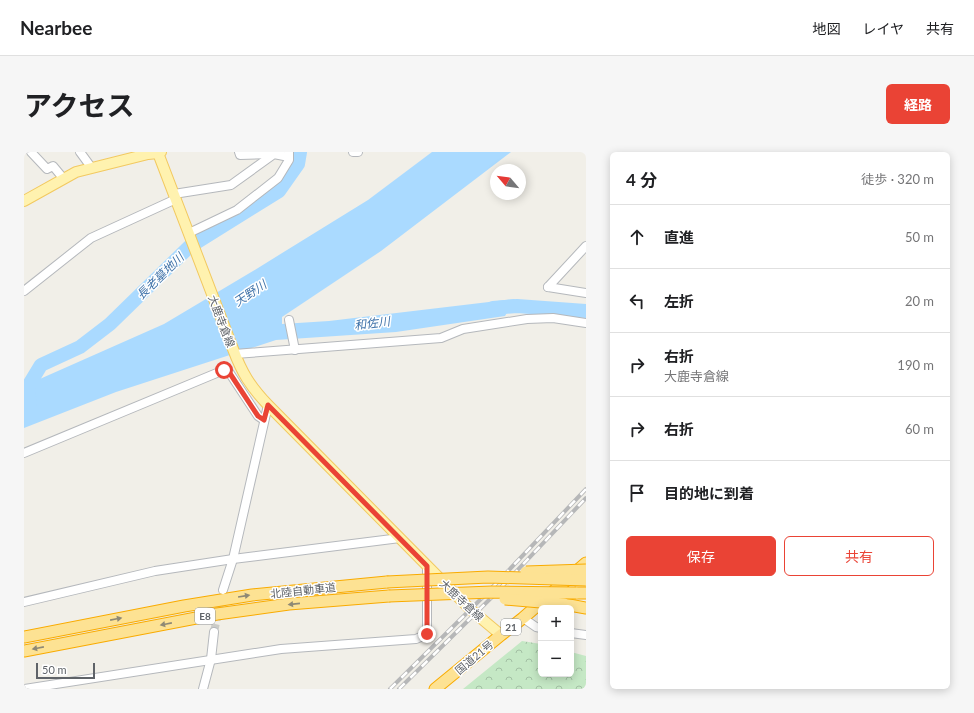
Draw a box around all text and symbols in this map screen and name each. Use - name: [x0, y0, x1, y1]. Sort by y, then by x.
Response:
- text: Nearbee: [20, 16, 92, 39]
- text: 地図: [812, 20, 840, 37]
- text: レイヤ: [862, 20, 904, 37]
- text: 共有: [926, 20, 954, 37]
- button: 経路: [886, 84, 950, 124]
- text: アクセス: [24, 88, 135, 122]
- north arrow: [490, 164, 526, 200]
- text: 4 分: [626, 169, 657, 190]
- text: 徒歩 · 320 m: [861, 171, 934, 187]
- icon: ahead: [626, 226, 648, 248]
- text: 直進: [664, 228, 694, 246]
- text: 50 m: [905, 229, 934, 245]
- water label: 長老墓地川: [133, 248, 188, 302]
- water label: 天野川: [231, 276, 271, 309]
- icon: left: [626, 290, 648, 312]
- text: 左折: [664, 292, 694, 310]
- street label: 大鹿寺倉線: [206, 293, 238, 349]
- text: 20 m: [905, 293, 934, 309]
- water label: 和佐川: [353, 313, 393, 333]
- text: 右折: [664, 347, 694, 365]
- icon: right: [626, 354, 648, 376]
- text: 190 m: [897, 357, 934, 373]
- route start: [215, 361, 233, 379]
- text: 大鹿寺倉線: [664, 368, 729, 384]
- icon: right: [626, 418, 648, 440]
- text: 右折: [664, 420, 694, 438]
- text: 60 m: [905, 421, 934, 437]
- icon: arrive: [626, 482, 648, 504]
- text: 目的地に到着: [664, 484, 754, 502]
- button: 保存: [626, 536, 776, 576]
- button: 共有: [784, 536, 934, 576]
- street label: 大鹿寺倉線: [437, 576, 487, 624]
- street label: 北陸自動車道: [270, 580, 336, 600]
- one-way arrow: [238, 593, 250, 599]
- one-way arrow: [288, 601, 300, 607]
- map controls: [538, 605, 574, 677]
- button: +: [538, 605, 574, 641]
- road number: E8: [195, 608, 215, 624]
- one-way arrow: [110, 616, 122, 622]
- road number: 21: [501, 619, 521, 635]
- one-way arrow: [160, 621, 172, 627]
- route end: [418, 625, 436, 643]
- street label: 国道21号: [452, 637, 496, 677]
- button: −: [538, 641, 574, 677]
- one-way arrow: [32, 645, 44, 651]
- scale bar: [36, 661, 95, 680]
- text: 50 m: [42, 663, 67, 676]

